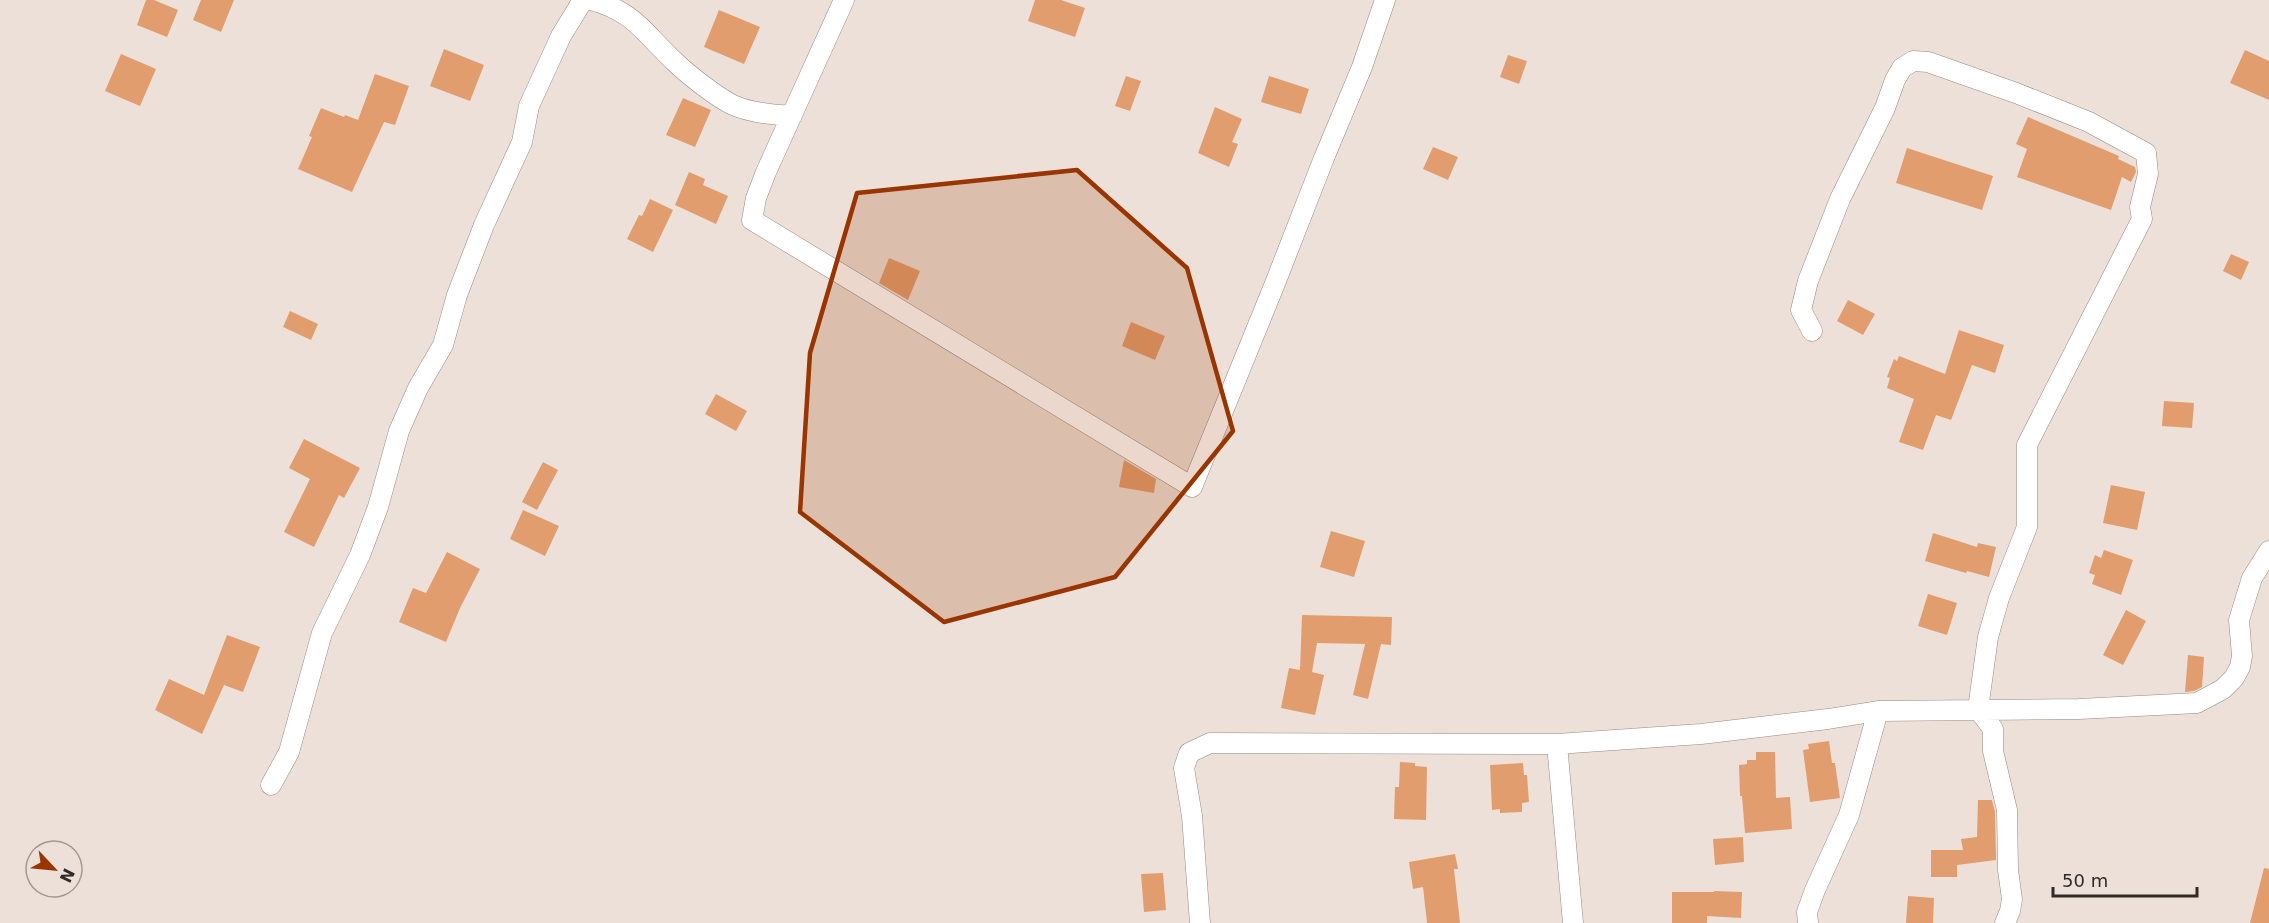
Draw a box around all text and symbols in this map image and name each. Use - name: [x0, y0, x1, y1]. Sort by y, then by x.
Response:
- north arrow: [24, 839, 84, 899]
- scale bar: [2053, 860, 2197, 898]
- text: N: [56, 865, 79, 886]
- text: 50 m: [2062, 870, 2108, 891]

